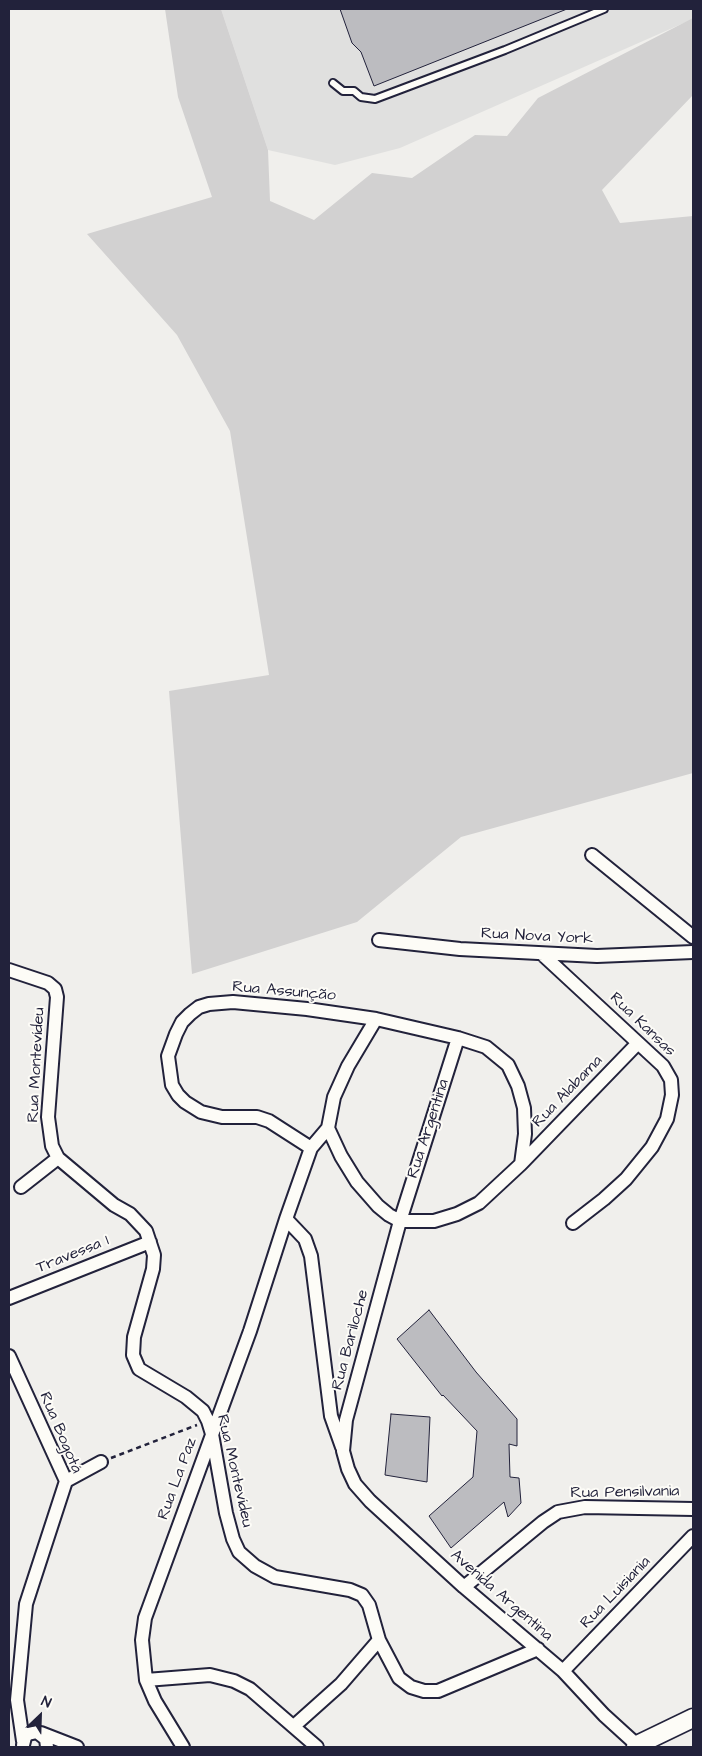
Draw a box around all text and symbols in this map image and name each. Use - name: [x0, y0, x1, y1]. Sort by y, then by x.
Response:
- street label: Rua Nova York: [480, 924, 594, 950]
- street label: Rua Assunção: [231, 978, 337, 1006]
- street label: Rua Kansas: [605, 989, 679, 1061]
- street label: Rua Montevídeu: [24, 1007, 50, 1123]
- street label: Rua Alabama: [529, 1052, 607, 1132]
- street label: Rua Argentina: [404, 1077, 454, 1181]
- street label: Travessa 1: [34, 1232, 112, 1278]
- street label: Rua Bariloche: [328, 1288, 374, 1392]
- street label: Rua Bogotá: [34, 1390, 86, 1476]
- street label: Rua Montevídeu: [212, 1413, 256, 1529]
- street label: Rua La Paz: [154, 1435, 202, 1523]
- street label: Rua Pensilvania: [570, 1482, 680, 1504]
- street label: Avenida Argentina: [446, 1546, 556, 1646]
- street label: Rua Luisiania: [577, 1553, 655, 1633]
- north arrow: [15, 1691, 65, 1741]
- text: N: [38, 1691, 54, 1713]

